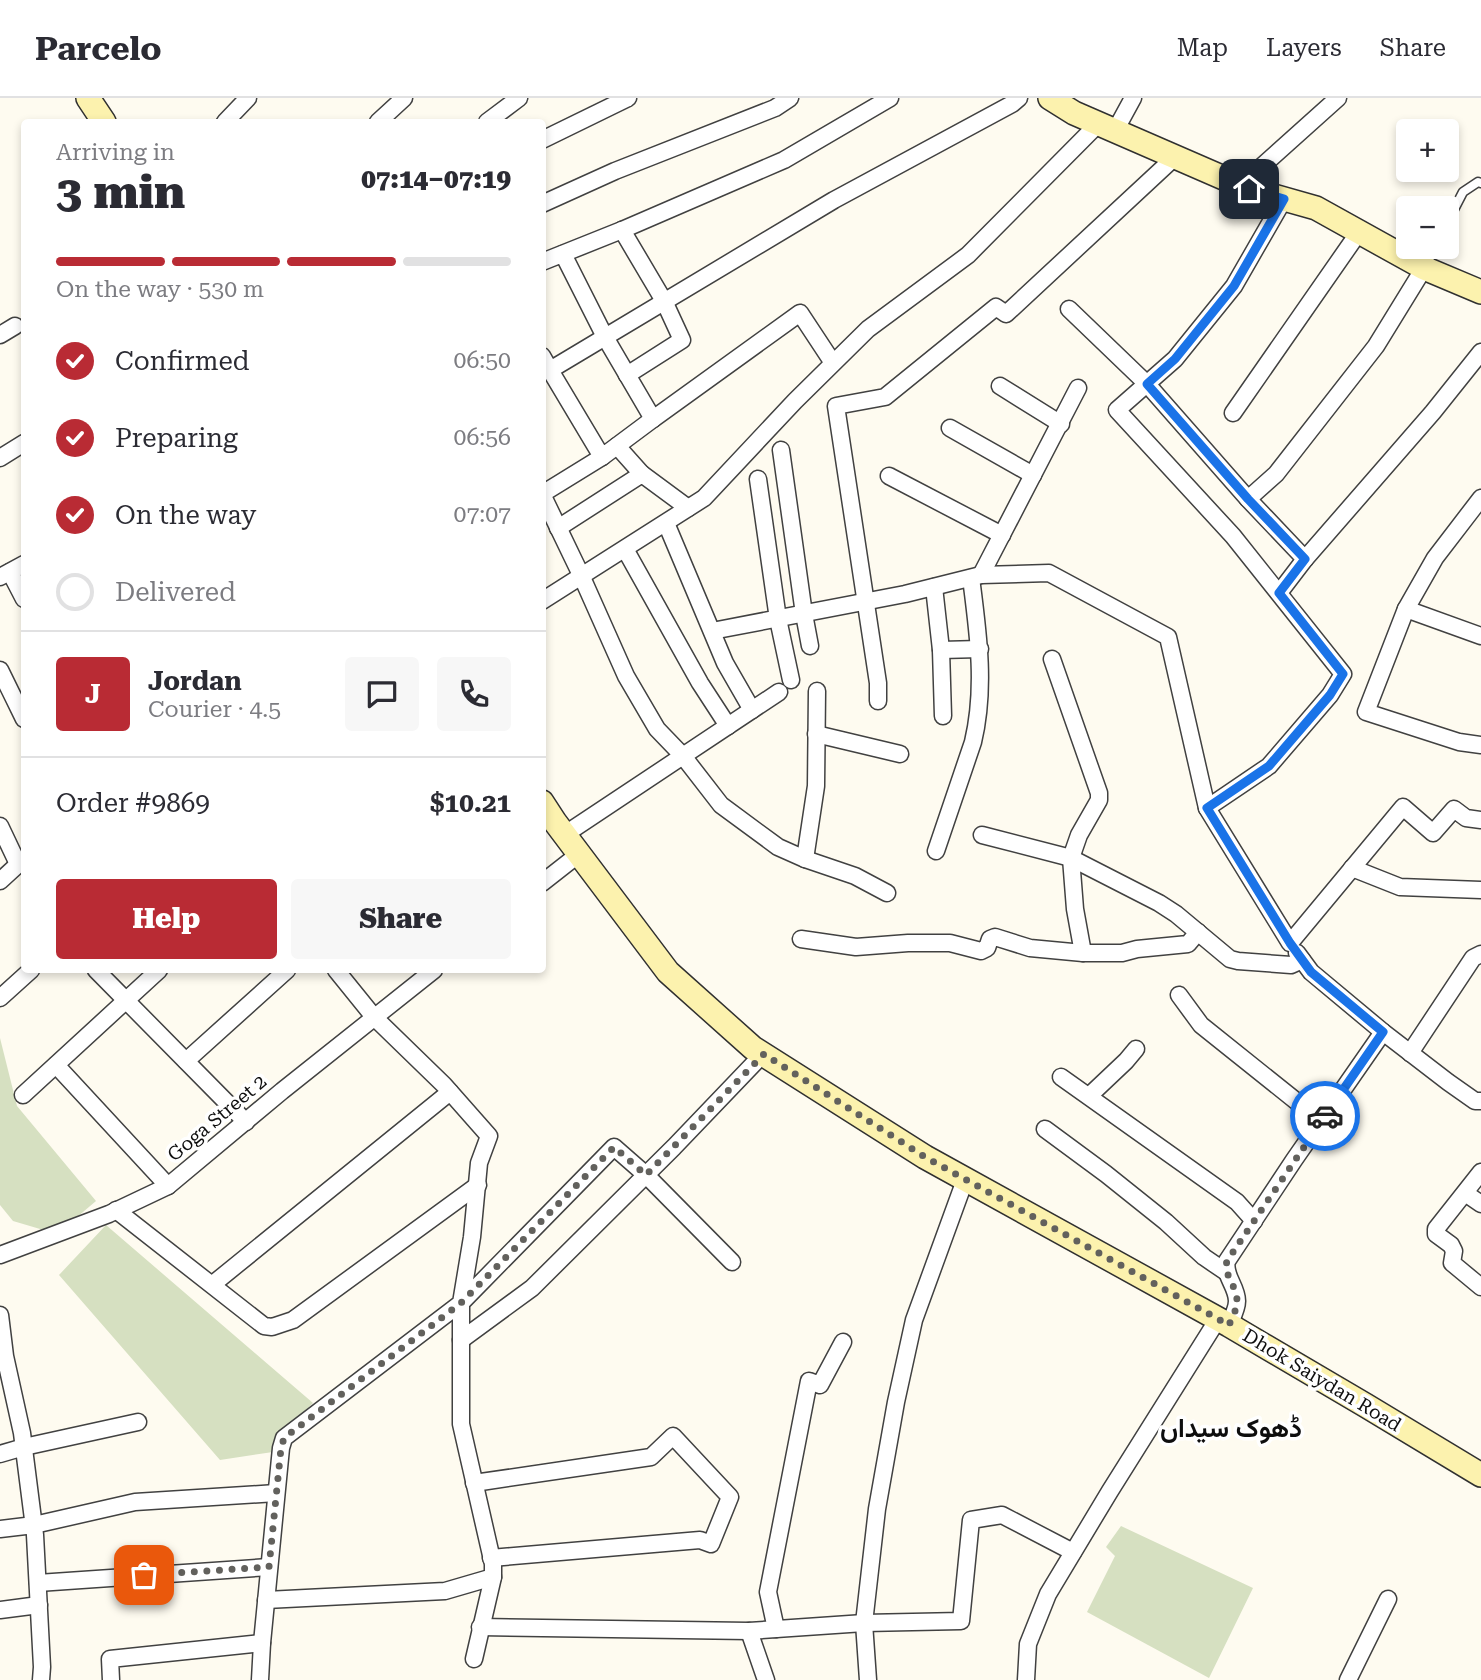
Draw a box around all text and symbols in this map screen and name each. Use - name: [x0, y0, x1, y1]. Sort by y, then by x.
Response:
- text: Parcelo: [35, 29, 162, 68]
- text: Map: [1177, 34, 1228, 62]
- text: Layers: [1266, 34, 1342, 62]
- text: Share: [1380, 34, 1446, 62]
- map controls: [1396, 119, 1459, 259]
- button: +: [1396, 119, 1459, 182]
- text: Arriving in: [56, 139, 175, 166]
- pin: [1219, 159, 1279, 219]
- text: 07:14–07:19: [361, 164, 511, 194]
- text: 3 min: [56, 165, 185, 219]
- icon: home: [1230, 170, 1268, 208]
- button: −: [1396, 196, 1459, 259]
- text: On the way · 530 m: [56, 276, 264, 303]
- icon: check: [56, 342, 94, 380]
- text: Confirmed: [115, 346, 250, 376]
- text: 06:50: [454, 347, 511, 374]
- icon: check: [56, 419, 94, 457]
- text: Preparing: [115, 423, 238, 453]
- text: 06:56: [454, 424, 511, 451]
- icon: check: [56, 496, 94, 534]
- text: On the way: [115, 500, 256, 530]
- text: 07:07: [454, 501, 511, 528]
- text: Delivered: [115, 577, 236, 607]
- button: chat: [345, 657, 419, 731]
- button: phone: [437, 657, 511, 731]
- text: Jordan: [148, 666, 242, 696]
- text: J: [85, 679, 101, 709]
- text: Courier · 4.5: [148, 696, 281, 723]
- text: Order #9869: [56, 788, 210, 818]
- text: $10.21: [430, 788, 511, 818]
- button: Help: [56, 879, 277, 959]
- button: Share: [291, 879, 511, 959]
- street label: Goga Street 2: [163, 1070, 271, 1166]
- courier: [1290, 1081, 1360, 1151]
- icon: car: [1306, 1097, 1344, 1135]
- street label: Dhok Saiydan Road: [1239, 1324, 1405, 1436]
- district label: ڈھوک سیداں: [1160, 1413, 1302, 1444]
- pin: [114, 1545, 174, 1605]
- icon: bag: [125, 1556, 163, 1594]

